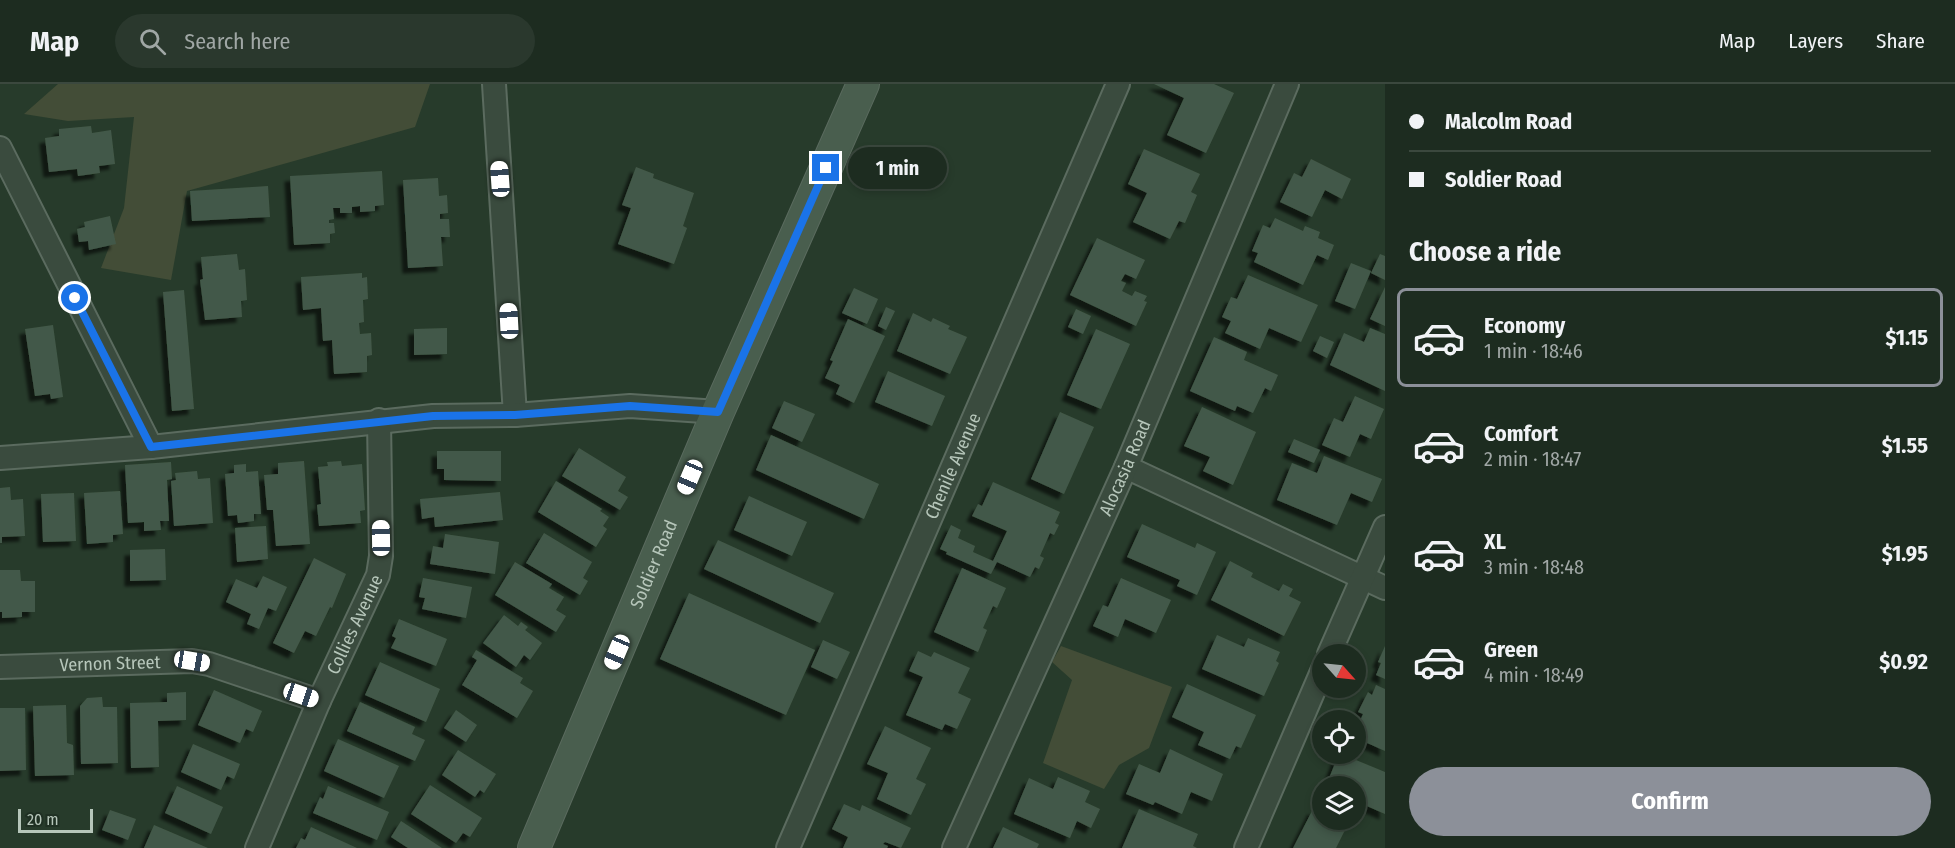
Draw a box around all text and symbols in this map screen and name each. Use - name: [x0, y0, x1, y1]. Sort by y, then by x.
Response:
- search box: [115, 14, 535, 68]
- text: Map: [30, 25, 79, 58]
- icon: search: [136, 25, 169, 58]
- text: Search here: [184, 28, 290, 55]
- text: Map: [1719, 28, 1755, 54]
- text: Layers: [1788, 28, 1843, 54]
- text: Share: [1876, 28, 1925, 54]
- text: Malcolm Road: [1445, 108, 1572, 135]
- callout: 1 min: [847, 147, 946, 189]
- route end: [812, 154, 839, 181]
- text: 1 min: [876, 156, 919, 180]
- car: [490, 160, 510, 198]
- text: Soldier Road: [1445, 166, 1562, 193]
- text: Choose a ride: [1409, 236, 1561, 268]
- route start: [61, 284, 88, 311]
- car: [499, 303, 519, 339]
- icon: car: [1412, 311, 1466, 365]
- text: Economy: [1484, 312, 1565, 339]
- text: $1.15: [1886, 324, 1928, 351]
- text: 1 min · 18:46: [1484, 339, 1583, 363]
- street label: Chenile Avenue: [920, 410, 986, 523]
- street label: Alocasia Road: [1094, 416, 1156, 519]
- icon: car: [1412, 419, 1466, 473]
- text: Comfort: [1484, 420, 1558, 447]
- text: $1.55: [1882, 432, 1928, 459]
- text: 2 min · 18:47: [1484, 447, 1581, 471]
- car: [675, 457, 705, 497]
- street label: Soldier Road: [625, 517, 682, 612]
- car: [372, 520, 390, 556]
- icon: car: [1412, 527, 1466, 581]
- text: XL: [1484, 528, 1506, 555]
- text: $1.95: [1882, 540, 1928, 567]
- text: 3 min · 18:48: [1484, 555, 1584, 579]
- street label: Collies Avenue: [322, 571, 388, 678]
- car: [602, 632, 632, 672]
- icon: car: [1412, 635, 1466, 689]
- text: Green: [1484, 636, 1538, 663]
- north arrow: [1312, 644, 1366, 698]
- map controls: [1312, 644, 1366, 830]
- text: $0.92: [1879, 648, 1928, 675]
- car: [173, 649, 211, 673]
- street label: Vernon Street: [59, 651, 161, 676]
- text: 4 min · 18:49: [1484, 663, 1584, 687]
- car: [281, 681, 321, 709]
- button: locate: [1312, 710, 1366, 764]
- button: Confirm: [1409, 767, 1931, 836]
- button: layers: [1312, 776, 1366, 830]
- scale bar: [18, 806, 93, 834]
- text: 20 m: [27, 810, 58, 829]

